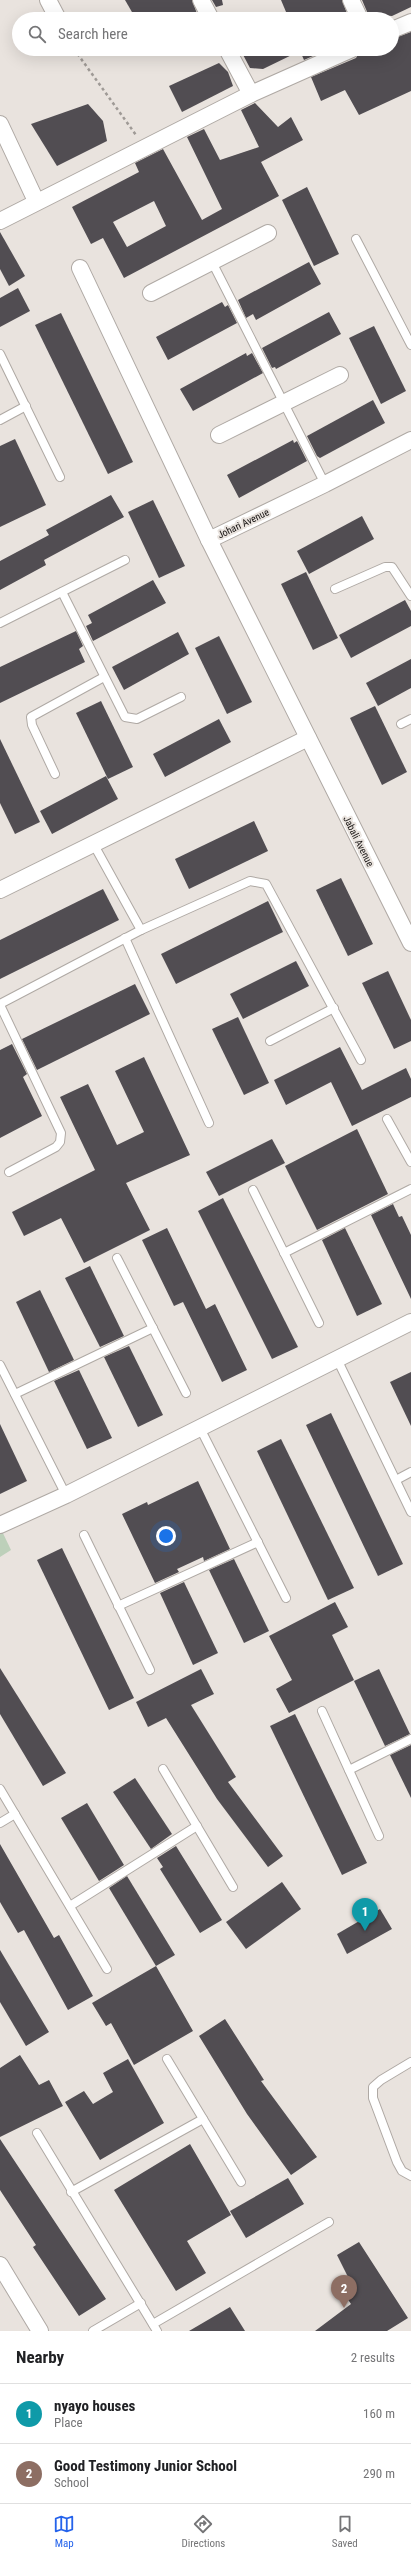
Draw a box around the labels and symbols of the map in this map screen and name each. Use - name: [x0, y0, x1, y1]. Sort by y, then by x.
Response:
- street label: Johari Avenue: [216, 506, 271, 541]
- street label: Jabali Avenue: [341, 814, 376, 869]
- your location: [156, 1526, 176, 1546]
- pin: 1: [352, 1898, 378, 1931]
- pin: 2: [331, 2275, 357, 2308]

